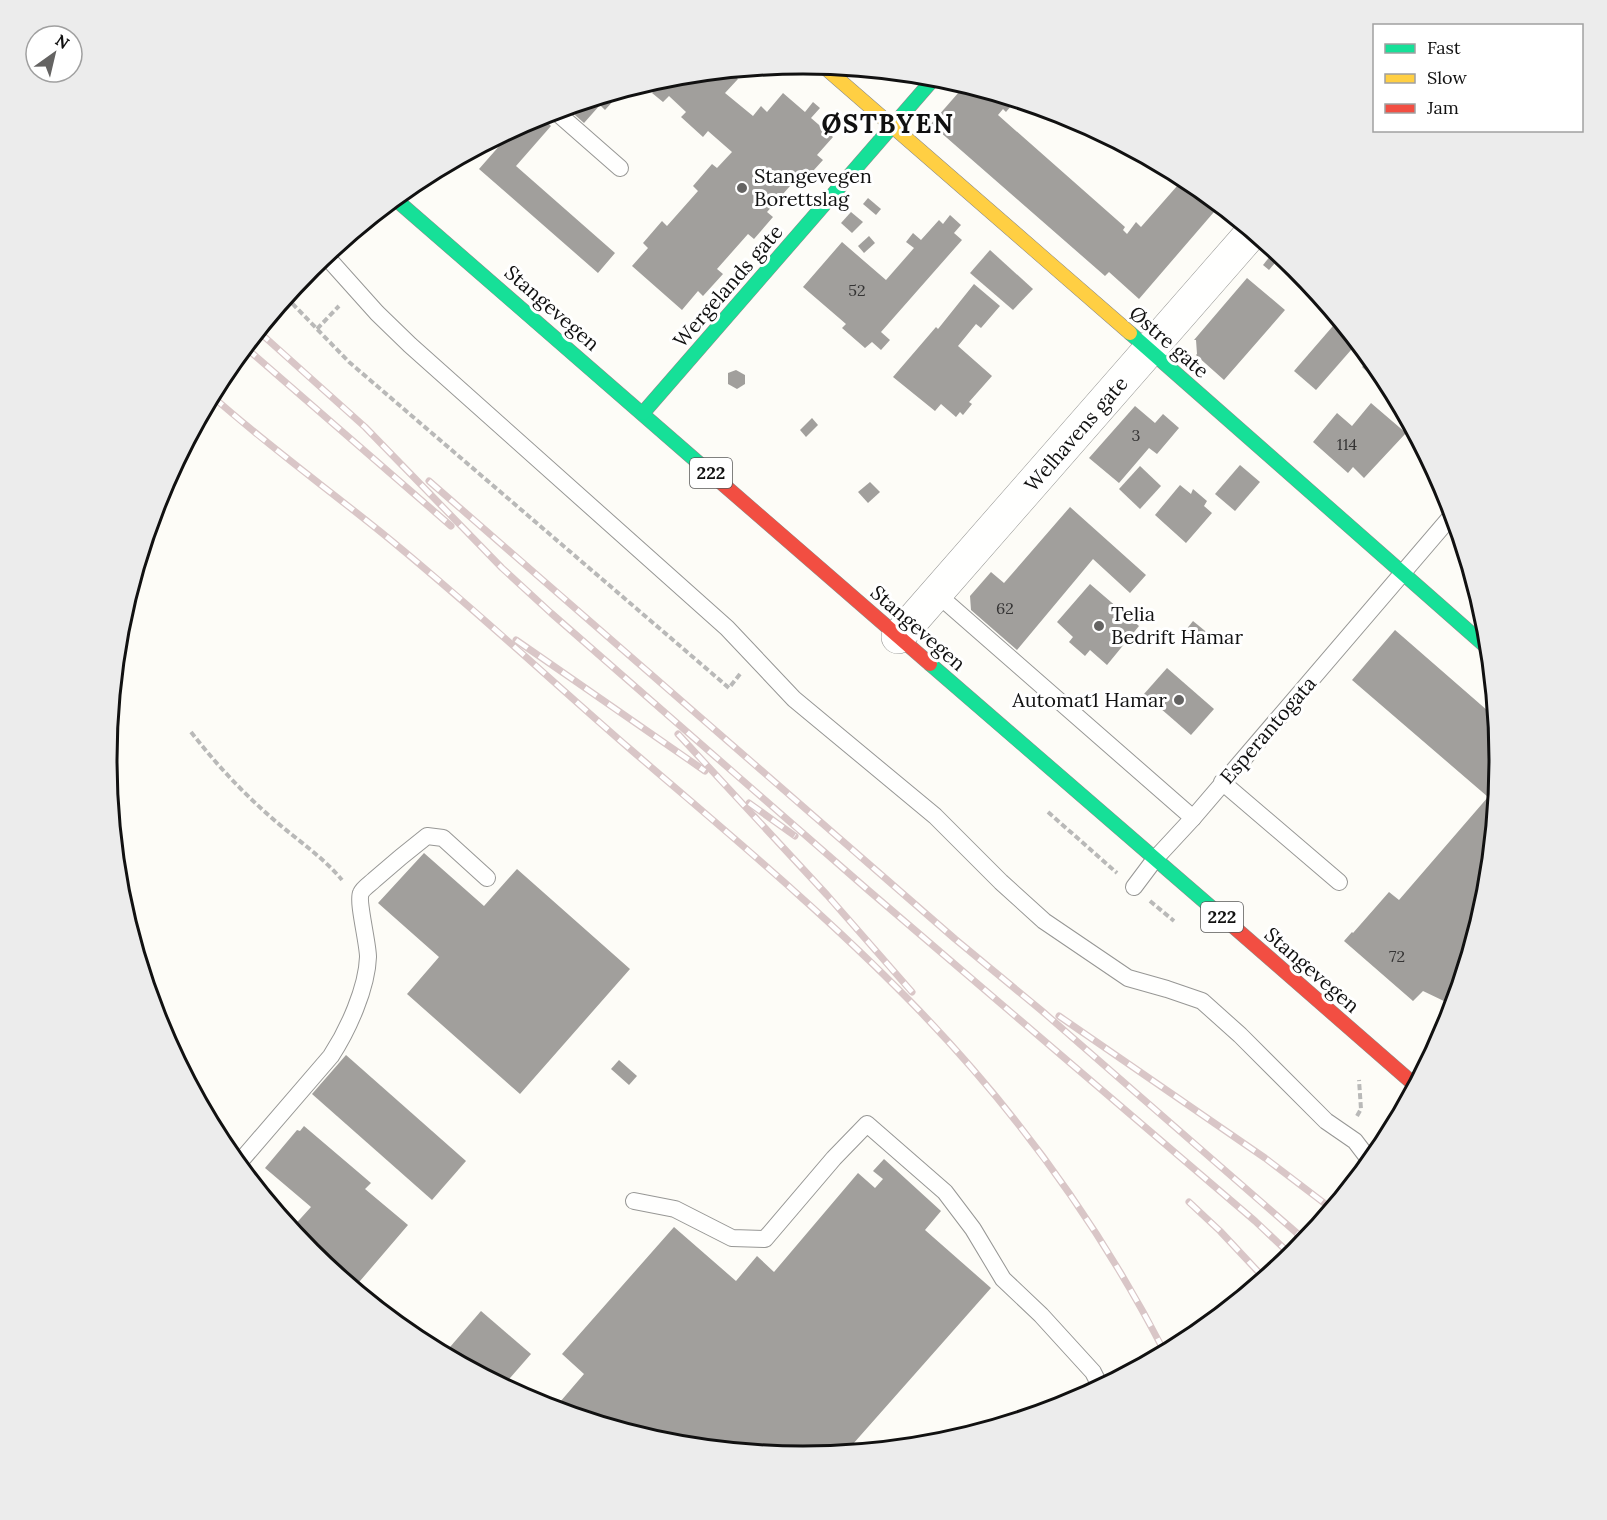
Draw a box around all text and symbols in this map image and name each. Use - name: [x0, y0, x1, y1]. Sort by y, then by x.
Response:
- north arrow: [24, 24, 84, 84]
- legend: [1373, 24, 1583, 132]
- text: N: [52, 30, 73, 53]
- text: Fast: [1427, 36, 1461, 59]
- text: Slow: [1427, 66, 1467, 89]
- text: Jam: [1426, 96, 1459, 119]
- district label: ØSTBYEN: [821, 107, 955, 140]
- place label: Stangevegen Borettslag: [754, 163, 872, 211]
- marker: Stangevegen Borettslag: [735, 181, 749, 195]
- street label: Wergelands gate: [667, 219, 788, 352]
- street label: Stangevegen: [500, 259, 605, 356]
- house number: 52: [848, 280, 866, 300]
- street label: Østre gate: [1124, 300, 1214, 383]
- street label: Welhavens gate: [1019, 371, 1133, 497]
- house number: 3: [1132, 425, 1141, 445]
- house number: 114: [1337, 434, 1357, 454]
- road number: 222: [690, 458, 732, 488]
- street label: Stangevegen: [866, 579, 971, 676]
- house number: 62: [996, 598, 1014, 618]
- place label: Telia Bedrift Hamar: [1111, 601, 1243, 649]
- marker: Telia Bedrift Hamar: [1092, 619, 1106, 633]
- street label: Esperantogata: [1214, 671, 1321, 788]
- place label: Automat1 Hamar: [1011, 687, 1167, 712]
- marker: Automat1 Hamar: [1172, 693, 1186, 707]
- road number: 222: [1201, 902, 1243, 932]
- street label: Stangevegen: [1260, 921, 1365, 1018]
- house number: 72: [1389, 946, 1405, 966]

